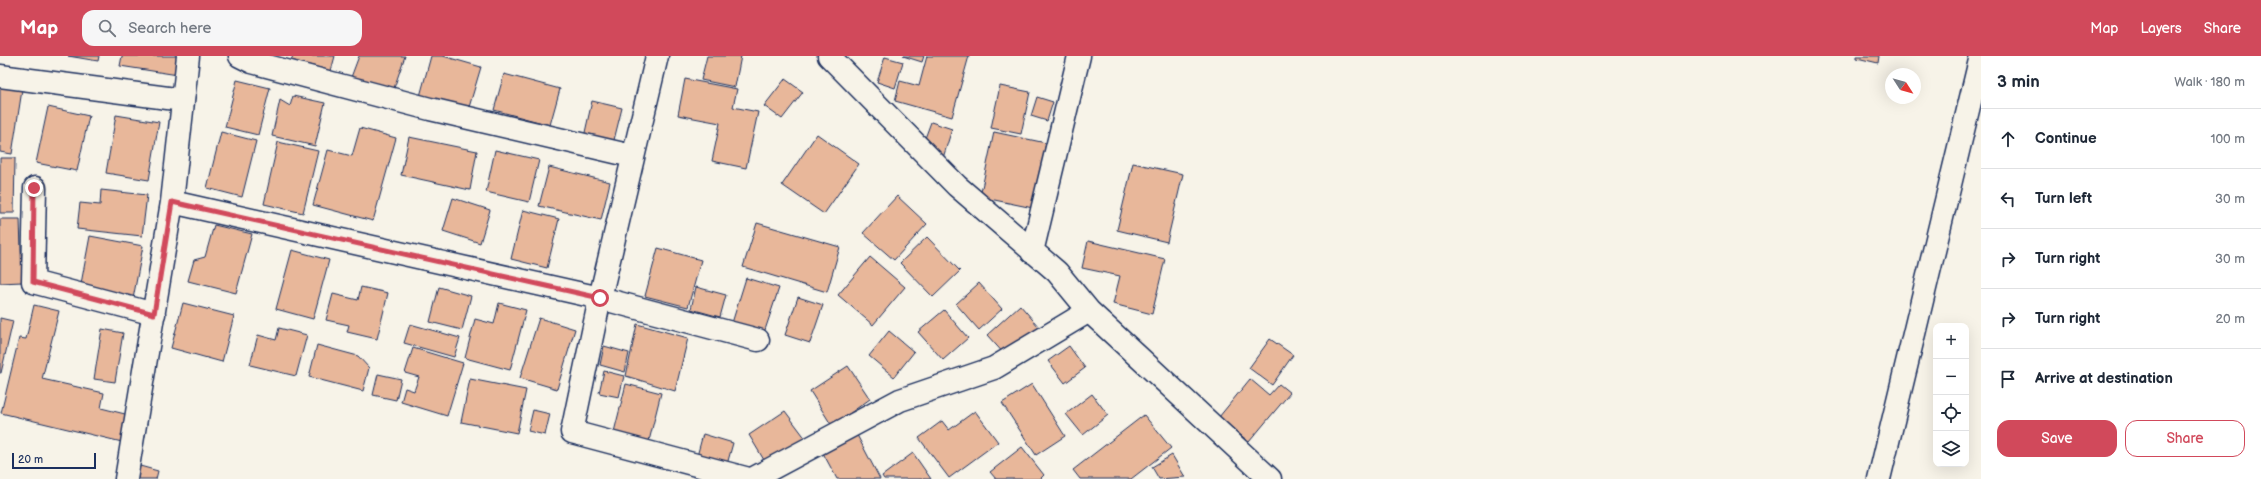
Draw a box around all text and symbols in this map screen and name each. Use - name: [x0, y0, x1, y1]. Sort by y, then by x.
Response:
- search box: [82, 10, 362, 46]
- text: Map: [20, 17, 58, 40]
- icon: search: [96, 17, 118, 39]
- text: Search here: [128, 19, 211, 38]
- text: Map: [2090, 20, 2118, 37]
- text: Layers: [2140, 20, 2182, 37]
- text: Share: [2204, 20, 2241, 37]
- north arrow: [1885, 68, 1921, 104]
- text: 3 min: [1997, 72, 2040, 92]
- text: Walk · 180 m: [2174, 74, 2245, 90]
- icon: ahead: [1997, 128, 2019, 150]
- text: Continue: [2035, 129, 2097, 148]
- text: 100 m: [2210, 131, 2245, 147]
- route end: [25, 179, 43, 197]
- icon: left: [1997, 188, 2019, 210]
- text: Turn left: [2035, 189, 2092, 208]
- text: 30 m: [2215, 191, 2245, 207]
- icon: right: [1997, 248, 2019, 270]
- text: Turn right: [2035, 249, 2100, 268]
- text: 30 m: [2215, 251, 2245, 267]
- route start: [591, 289, 609, 307]
- icon: right: [1997, 308, 2019, 330]
- text: Turn right: [2035, 309, 2100, 328]
- text: 20 m: [2215, 311, 2245, 327]
- map controls: [1933, 323, 1969, 467]
- button: +: [1933, 323, 1969, 359]
- button: −: [1933, 359, 1969, 395]
- icon: arrive: [1997, 368, 2019, 390]
- text: Arrive at destination: [2035, 369, 2173, 388]
- button: locate: [1933, 395, 1969, 431]
- button: Save: [1997, 420, 2117, 457]
- button: Share: [2125, 420, 2245, 457]
- button: layers: [1933, 431, 1969, 467]
- scale bar: [12, 451, 96, 470]
- text: 20 m: [18, 453, 43, 466]

